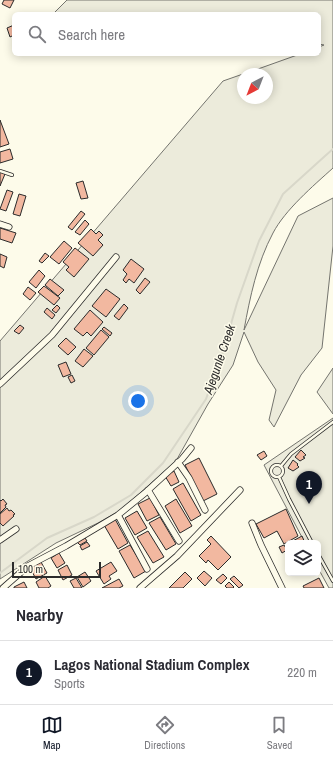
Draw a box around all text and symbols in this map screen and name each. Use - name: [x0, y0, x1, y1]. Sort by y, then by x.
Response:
- search box: [12, 12, 321, 56]
- icon: search: [26, 23, 48, 45]
- text: Search here: [58, 24, 125, 45]
- north arrow: [237, 68, 273, 104]
- water label: Ajegunle Creek: [199, 321, 240, 397]
- your location: [128, 391, 148, 411]
- pin: 1: [296, 471, 322, 504]
- map controls: [285, 540, 321, 576]
- button: layers: [285, 540, 321, 576]
- scale bar: [12, 560, 101, 579]
- text: 100 m: [18, 562, 43, 576]
- text: Nearby: [16, 603, 63, 626]
- text: Lagos National Stadium Complex: [54, 654, 249, 675]
- text: 1: [26, 664, 32, 681]
- text: 220 m: [287, 664, 317, 681]
- text: Sports: [54, 675, 85, 692]
- tab: Map: [41, 714, 63, 752]
- tab: Directions: [144, 714, 185, 752]
- tab: Saved: [267, 714, 292, 752]

